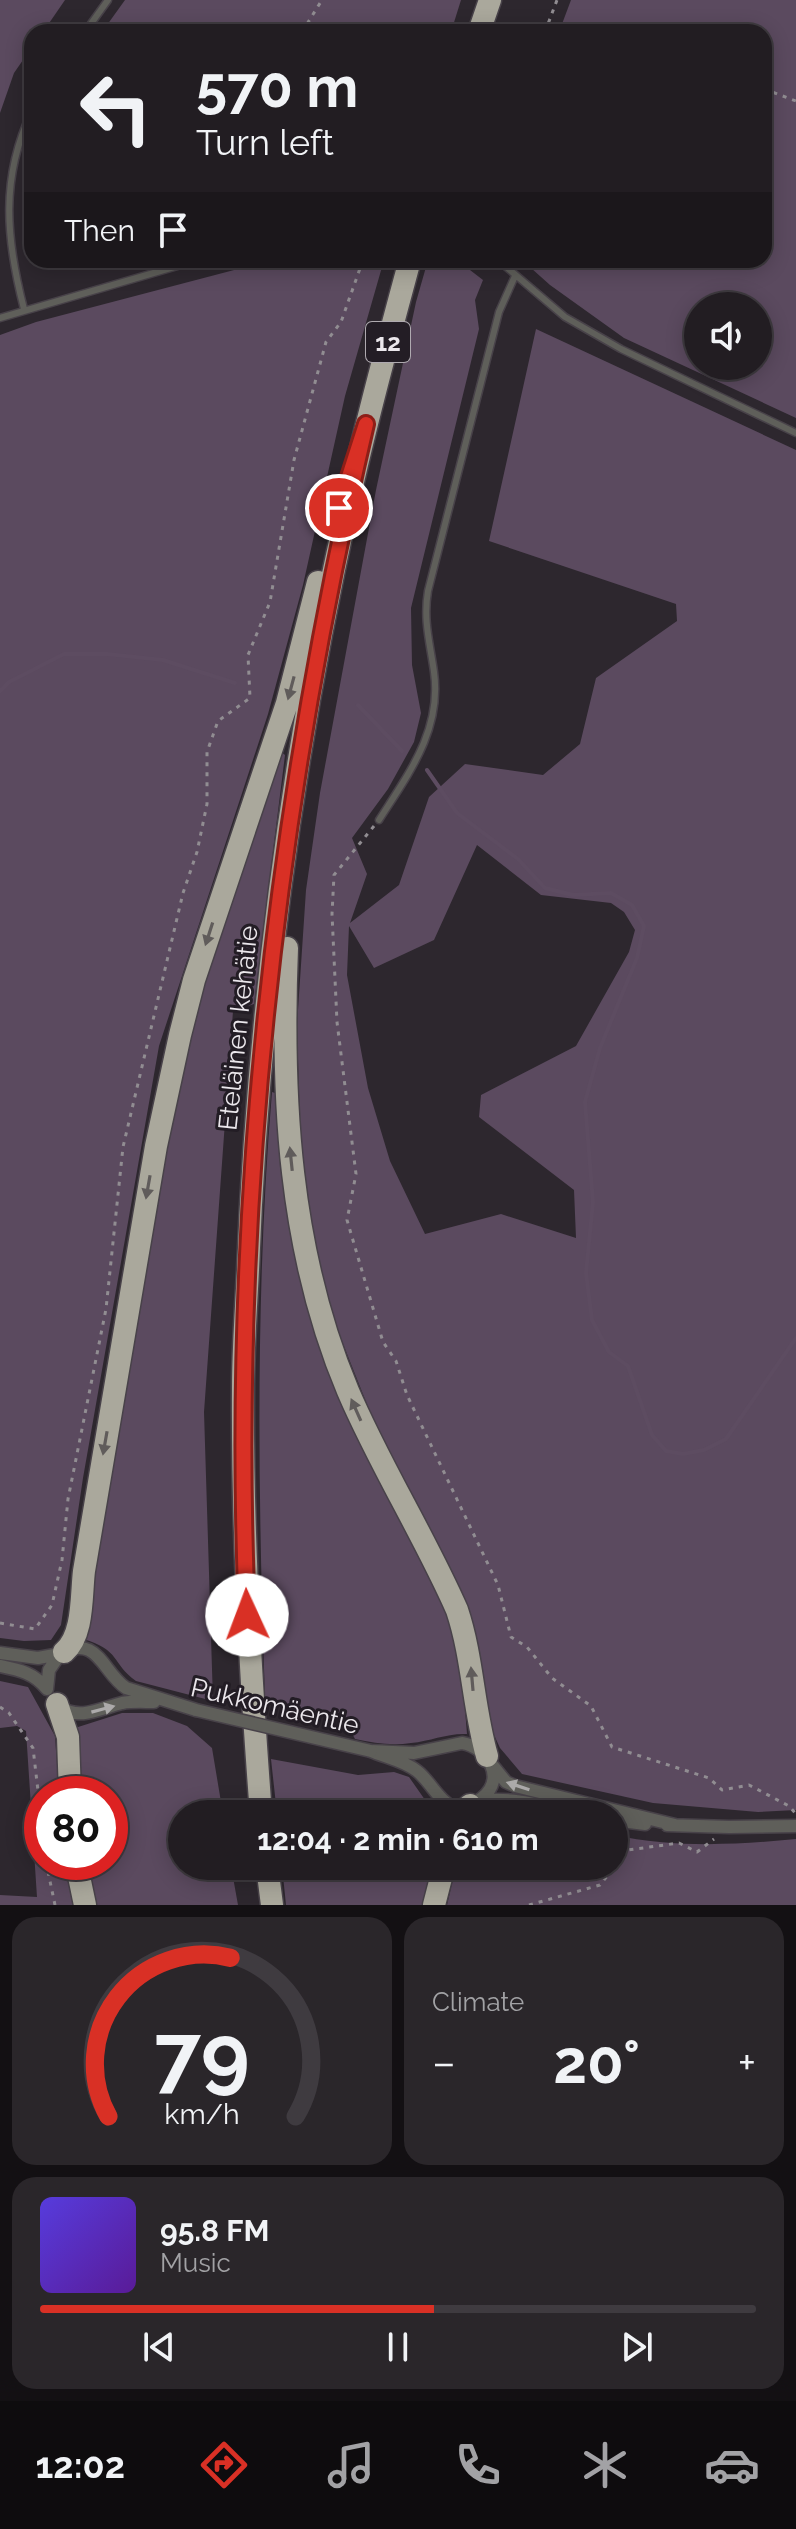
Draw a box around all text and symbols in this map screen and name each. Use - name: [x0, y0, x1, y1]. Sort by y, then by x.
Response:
- text: 570 m: [196, 54, 358, 120]
- icon: left: [64, 56, 168, 160]
- text: Turn left: [196, 121, 334, 163]
- icon: arrive: [151, 208, 195, 252]
- text: Then: [64, 213, 135, 248]
- map controls: [684, 292, 772, 380]
- button: sound: [684, 292, 772, 380]
- road number: 12: [366, 322, 410, 362]
- pin: [305, 474, 373, 542]
- icon: arrive: [317, 486, 361, 530]
- one-way arrow: [284, 676, 297, 700]
- one-way arrow: [202, 923, 215, 947]
- street label: Eteläinen kehätie: [212, 924, 264, 1132]
- one-way arrow: [284, 1147, 297, 1172]
- one-way arrow: [142, 1175, 154, 1200]
- one-way arrow: [350, 1398, 363, 1422]
- one-way arrow: [98, 1431, 111, 1456]
- position arrow: [205, 1573, 289, 1657]
- one-way arrow: [466, 1666, 479, 1691]
- street label: Pukkomäentie: [188, 1672, 362, 1740]
- one-way arrow: [90, 1702, 115, 1714]
- speed limit sign: 80: [24, 1776, 128, 1880]
- one-way arrow: [506, 1779, 530, 1791]
- text: 12:04 · 2 min · 610 m: [257, 1822, 539, 1857]
- text: Climate: [432, 1987, 524, 2017]
- text: 79: [154, 2005, 250, 2102]
- text: 20°: [553, 2027, 640, 2097]
- text: −: [432, 2037, 456, 2088]
- text: +: [738, 2037, 756, 2088]
- text: km/h: [164, 2097, 240, 2131]
- text: 95.8 FM: [160, 2213, 270, 2248]
- text: Music: [160, 2248, 231, 2278]
- icon: previous: [137, 2325, 181, 2369]
- icon: pause: [376, 2325, 420, 2369]
- icon: next: [615, 2325, 659, 2369]
- icon: directions: [196, 2437, 252, 2493]
- icon: music: [323, 2437, 379, 2493]
- icon: phone: [450, 2437, 506, 2493]
- icon: climate: [577, 2437, 633, 2493]
- icon: car: [704, 2437, 760, 2493]
- text: 12:02: [36, 2444, 125, 2486]

